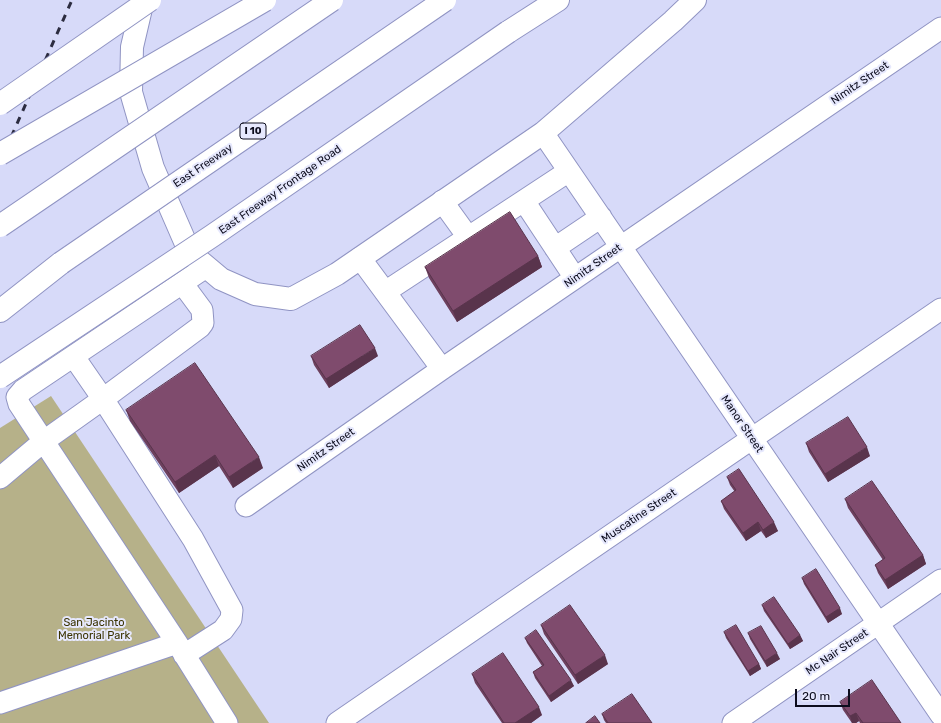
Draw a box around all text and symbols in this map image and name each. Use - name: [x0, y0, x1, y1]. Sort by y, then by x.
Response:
- street label: Nimitz Street: [828, 59, 892, 107]
- road number: I 10: [240, 123, 266, 139]
- street label: East Freeway: [171, 141, 235, 191]
- street label: East Freeway Frontage Road: [216, 143, 344, 237]
- street label: Nimitz Street: [562, 241, 624, 291]
- street label: Manor Street: [718, 393, 766, 455]
- street label: Nimitz Street: [295, 425, 357, 475]
- street label: Muscatine Street: [599, 486, 679, 546]
- park label: San Jacinto Memorial Park: [58, 616, 130, 642]
- street label: Mc Nair Street: [803, 626, 871, 678]
- scale bar: [797, 681, 852, 707]
- text: 20 m: [802, 689, 830, 703]

